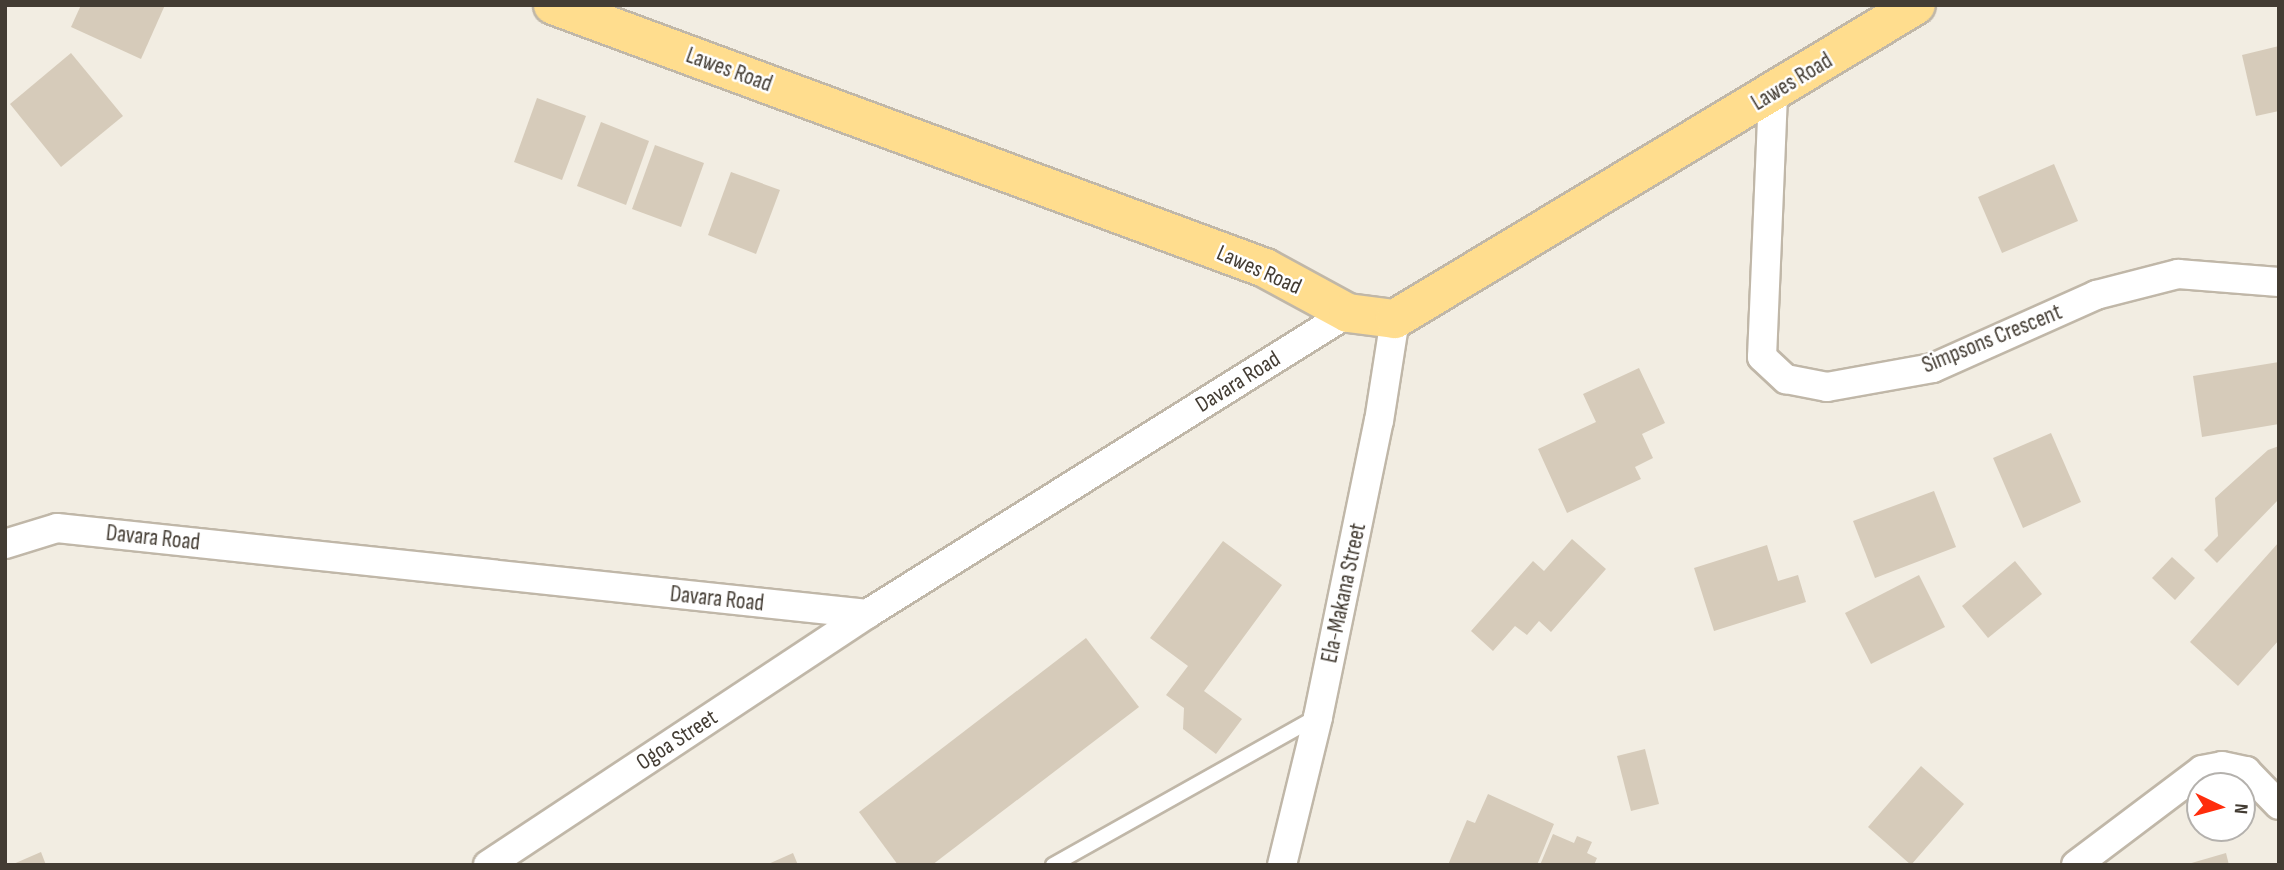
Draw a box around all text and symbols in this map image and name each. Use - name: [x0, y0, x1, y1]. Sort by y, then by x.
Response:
- street label: Lawes Road: [682, 42, 776, 98]
- street label: Lawes Road: [1747, 47, 1837, 117]
- street label: Lawes Road: [1212, 239, 1306, 301]
- street label: Simpsons Crescent: [1918, 298, 2066, 380]
- street label: Davara Road: [1191, 345, 1285, 419]
- street label: Davara Road: [105, 519, 201, 557]
- street label: Ela-Makana Street: [1316, 521, 1372, 665]
- street label: Davara Road: [669, 580, 765, 618]
- street label: Ogoa Street: [631, 704, 723, 776]
- north arrow: [2186, 772, 2256, 842]
- text: N: [2229, 803, 2252, 815]

